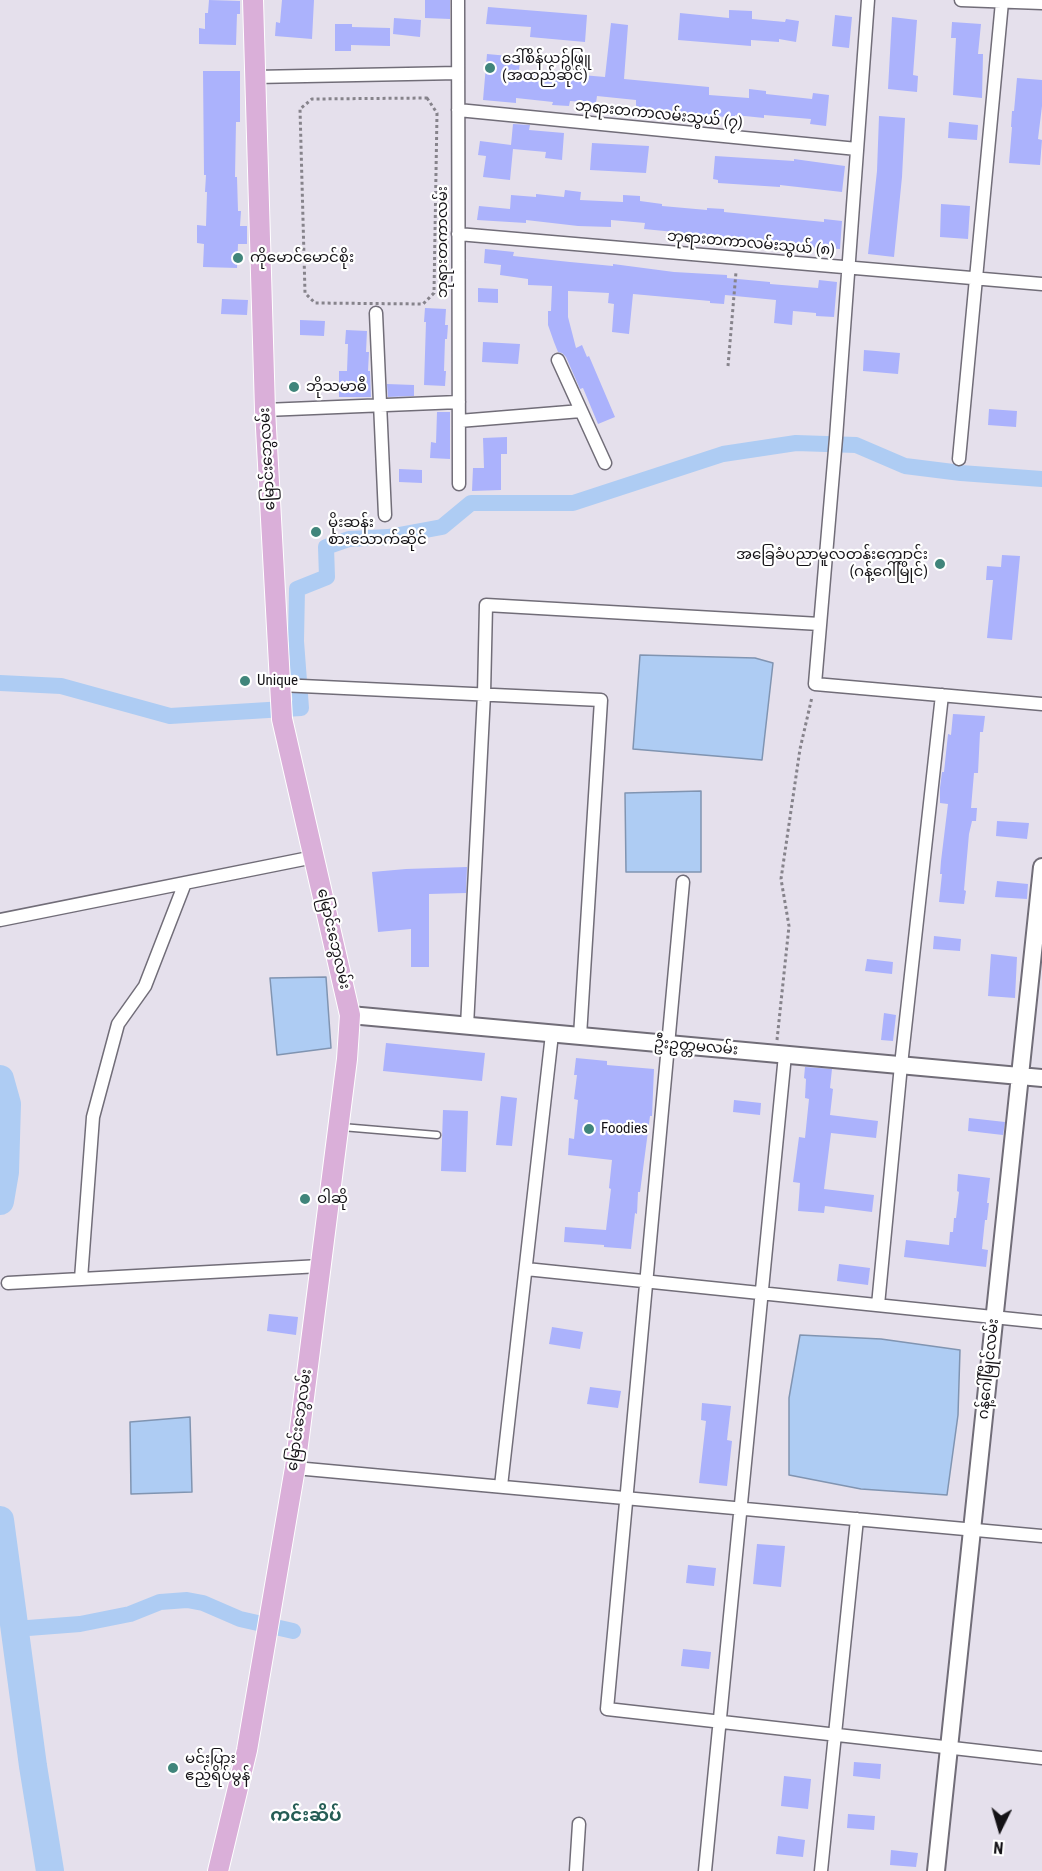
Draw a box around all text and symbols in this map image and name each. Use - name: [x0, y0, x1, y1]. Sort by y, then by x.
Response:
- place label: ဒေါ်စိန်ယဉ်ဖြူ (အထည်ဆိုင်): [502, 50, 591, 85]
- marker: ဒေါ်စိန်ယဉ်ဖြူ (အထည်ဆိုင်): [483, 61, 497, 75]
- street label: ဘုရားတကာလမ်းသွယ် (၇): [574, 97, 744, 133]
- street label: ဘုရားတကာလမ်း: [434, 186, 452, 298]
- street label: ဘုရားတကာလမ်းသွယ် (၈): [666, 228, 836, 260]
- place label: ကိုမောင်မောင်စိုး: [250, 249, 354, 267]
- marker: ကိုမောင်မောင်စိုး: [231, 251, 245, 265]
- place label: ဘိုသမာဓီ: [306, 378, 367, 396]
- marker: ဘိုသမာဓီ: [287, 380, 301, 394]
- street label: မြောင်းဘွေလမ်း: [256, 407, 280, 511]
- place label: မိုးဆန်း စားသောက်ဆိုင်: [328, 514, 427, 549]
- marker: မိုးဆန်း စားသောက်ဆိုင်: [309, 525, 323, 539]
- place label: အခြေခံပညာမူလတန်းကျောင်း (ဂန့်ဂေါ်မြိုင်): [736, 546, 928, 581]
- marker: အခြေခံပညာမူလတန်းကျောင်း (ဂန့်ဂေါ်မြိုင်): [933, 557, 947, 571]
- place label: Unique: [257, 672, 298, 690]
- marker: Unique: [238, 674, 252, 688]
- street label: မြောင်းဘွေလမ်း: [313, 887, 353, 991]
- street label: ဦးဥတ္တမလမ်း: [653, 1034, 739, 1060]
- place label: Foodies: [601, 1120, 648, 1138]
- marker: Foodies: [582, 1122, 596, 1136]
- place label: ဝါဆို: [317, 1190, 348, 1208]
- marker: ဝါဆို: [298, 1192, 312, 1206]
- street label: ဂန့်ဂေါ်မြိုင်လမ်း: [975, 1318, 1003, 1420]
- street label: မြောင်းဘွေလမ်း: [284, 1368, 316, 1472]
- place label: မင်းပြား ဧည့်ရိပ်မွန်: [185, 1750, 250, 1785]
- marker: မင်းပြား ဧည့်ရိပ်မွန်: [166, 1761, 180, 1775]
- north arrow: [970, 1799, 1030, 1859]
- district label: ကင်းဆိပ်: [270, 1805, 342, 1827]
- text: N: [993, 1838, 1004, 1857]

